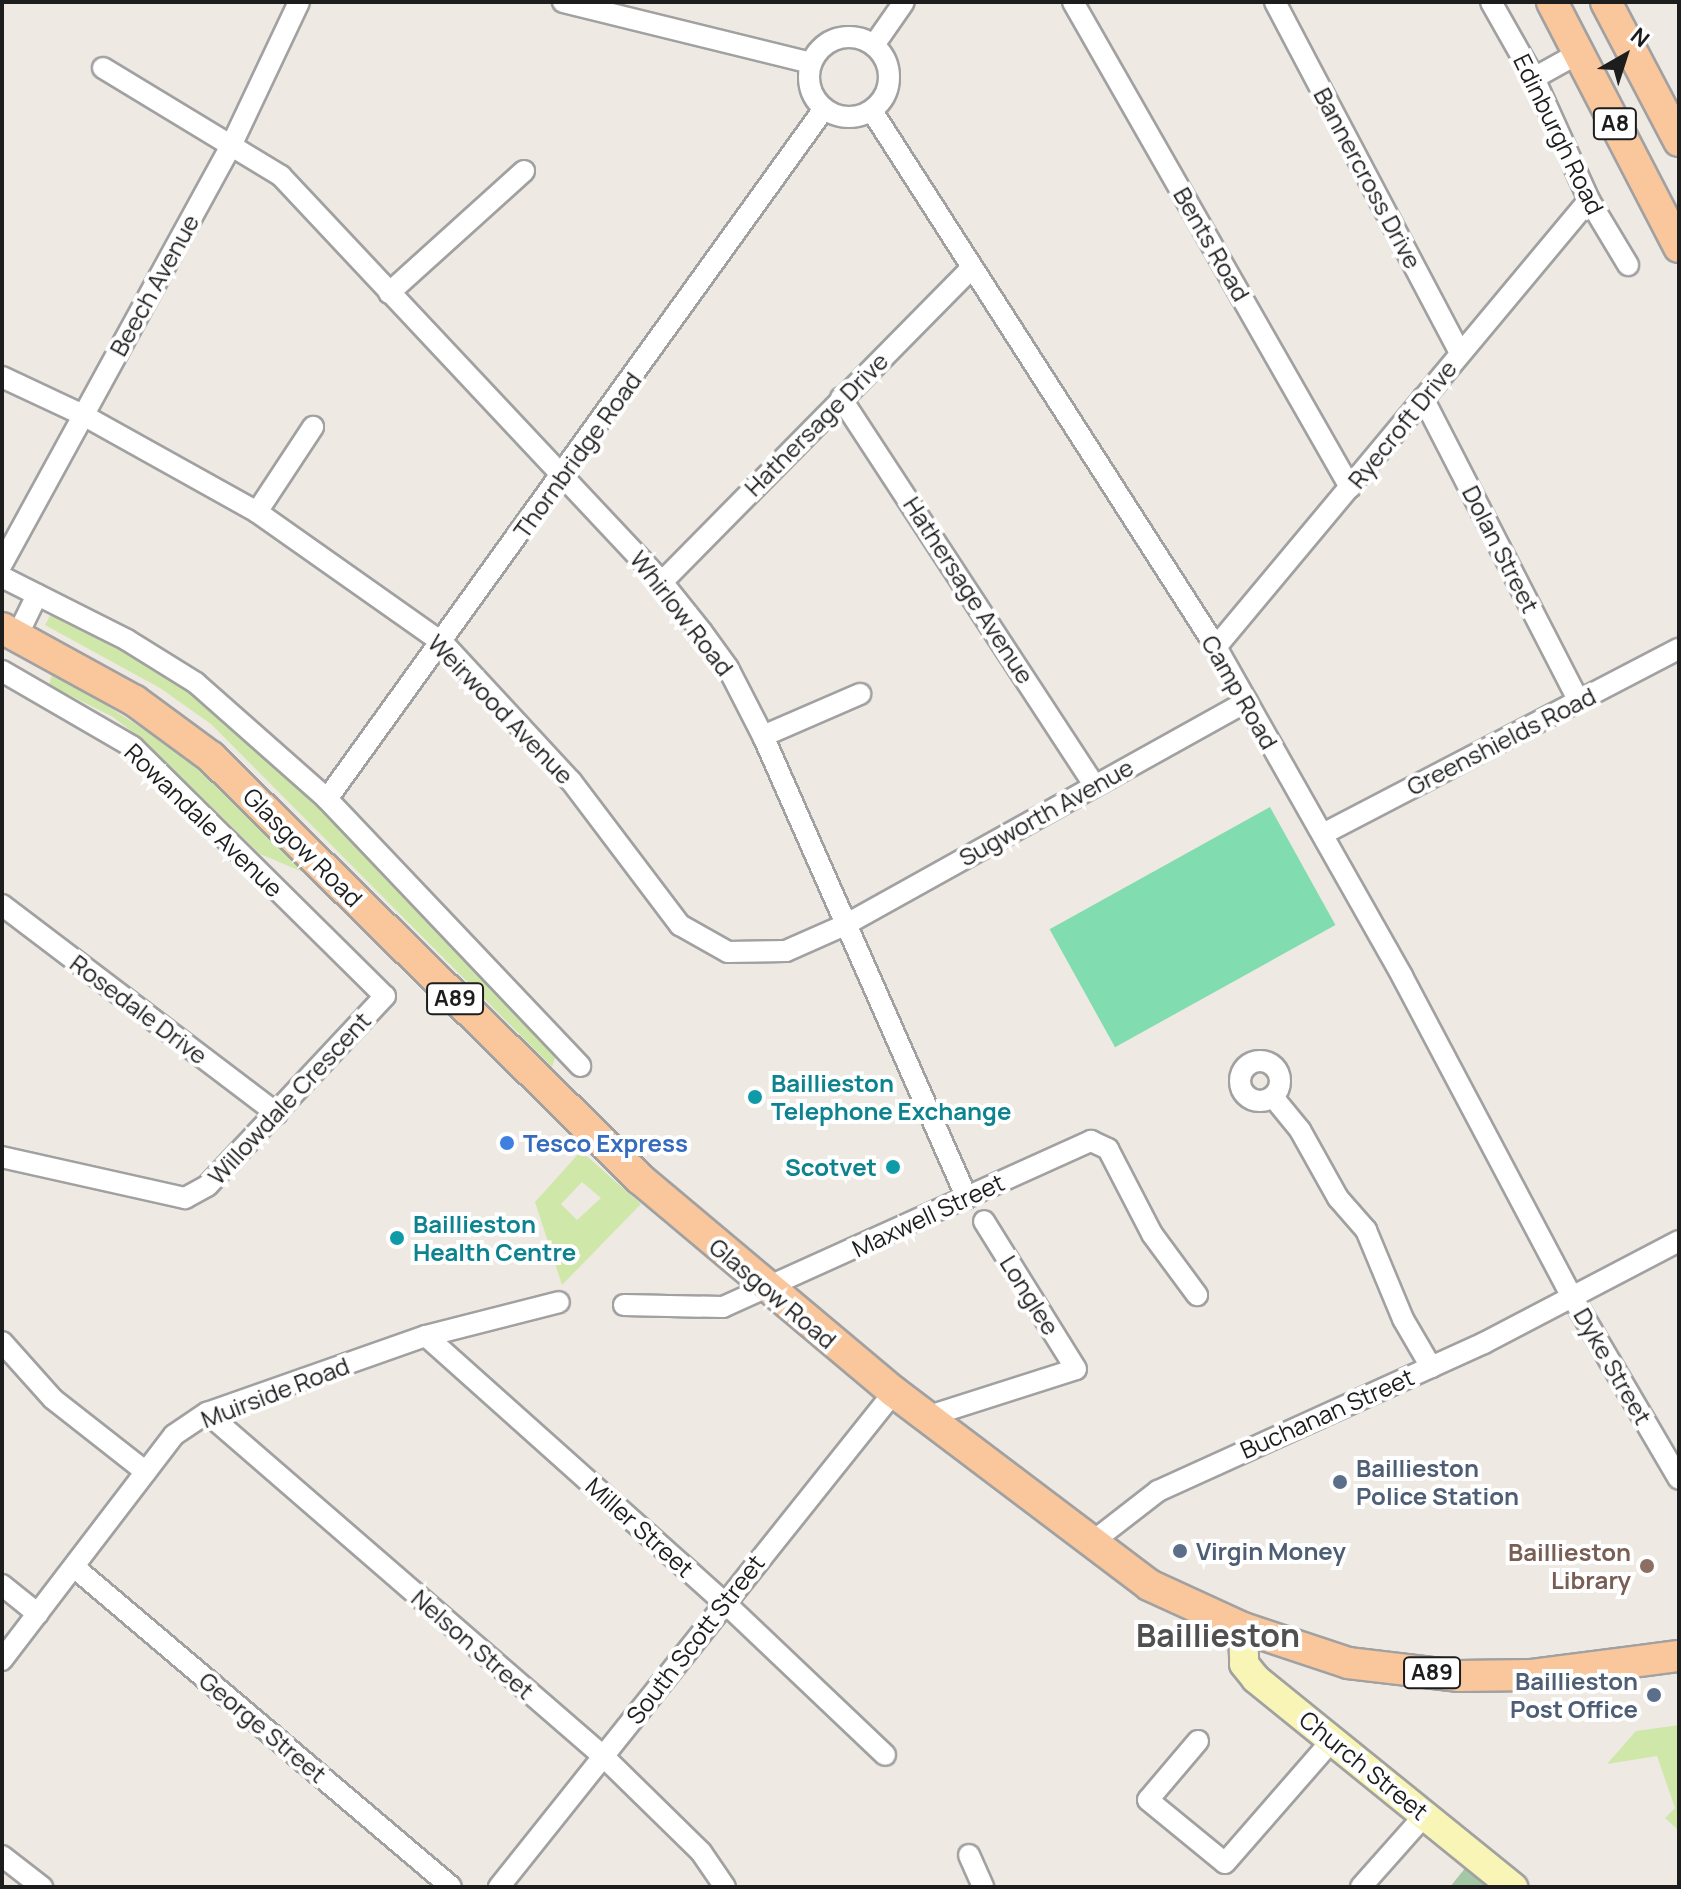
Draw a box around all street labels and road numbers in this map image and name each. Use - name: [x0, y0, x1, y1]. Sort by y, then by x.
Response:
- street label: Edinburgh Road: [1508, 49, 1610, 219]
- street label: Bannercross Drive: [1308, 83, 1428, 273]
- road number: A8: [1591, 106, 1639, 142]
- street label: Bents Road: [1168, 182, 1256, 306]
- street label: Beech Avenue: [103, 209, 205, 361]
- street label: Hathersage Drive: [738, 346, 894, 502]
- street label: Ryecroft Drive: [1342, 354, 1462, 494]
- street label: Thornbridge Road: [507, 366, 647, 544]
- street label: Dolan Street: [1457, 481, 1545, 617]
- street label: Hathersage Avenue: [898, 491, 1040, 689]
- street label: Whirlow Road: [624, 545, 740, 681]
- street label: Weirwood Avenue: [422, 628, 580, 790]
- street label: Camp Road: [1196, 630, 1284, 754]
- street label: Greenshields Road: [1402, 681, 1600, 801]
- street label: Rowandale Avenue: [119, 737, 289, 903]
- street label: Sugworth Avenue: [954, 752, 1138, 872]
- street label: Glasgow Road: [237, 781, 369, 913]
- street label: Rosedale Drive: [65, 948, 213, 1070]
- road number: A89: [425, 981, 485, 1017]
- street label: Willowdale Crescent: [202, 1006, 376, 1190]
- street label: Maxwell Street: [847, 1167, 1009, 1263]
- street label: Glasgow Road: [704, 1232, 842, 1354]
- street label: Longlee: [994, 1250, 1066, 1340]
- street label: Dyke Street: [1568, 1303, 1658, 1429]
- street label: Muirside Road: [197, 1351, 353, 1433]
- street label: Buchanan Street: [1236, 1362, 1418, 1464]
- street label: Miller Street: [580, 1471, 700, 1583]
- street label: South Scott Street: [620, 1549, 770, 1729]
- street label: Nelson Street: [406, 1583, 540, 1705]
- road number: A89: [1402, 1655, 1462, 1691]
- street label: George Street: [194, 1666, 332, 1788]
- street label: Church Street: [1294, 1704, 1434, 1826]

